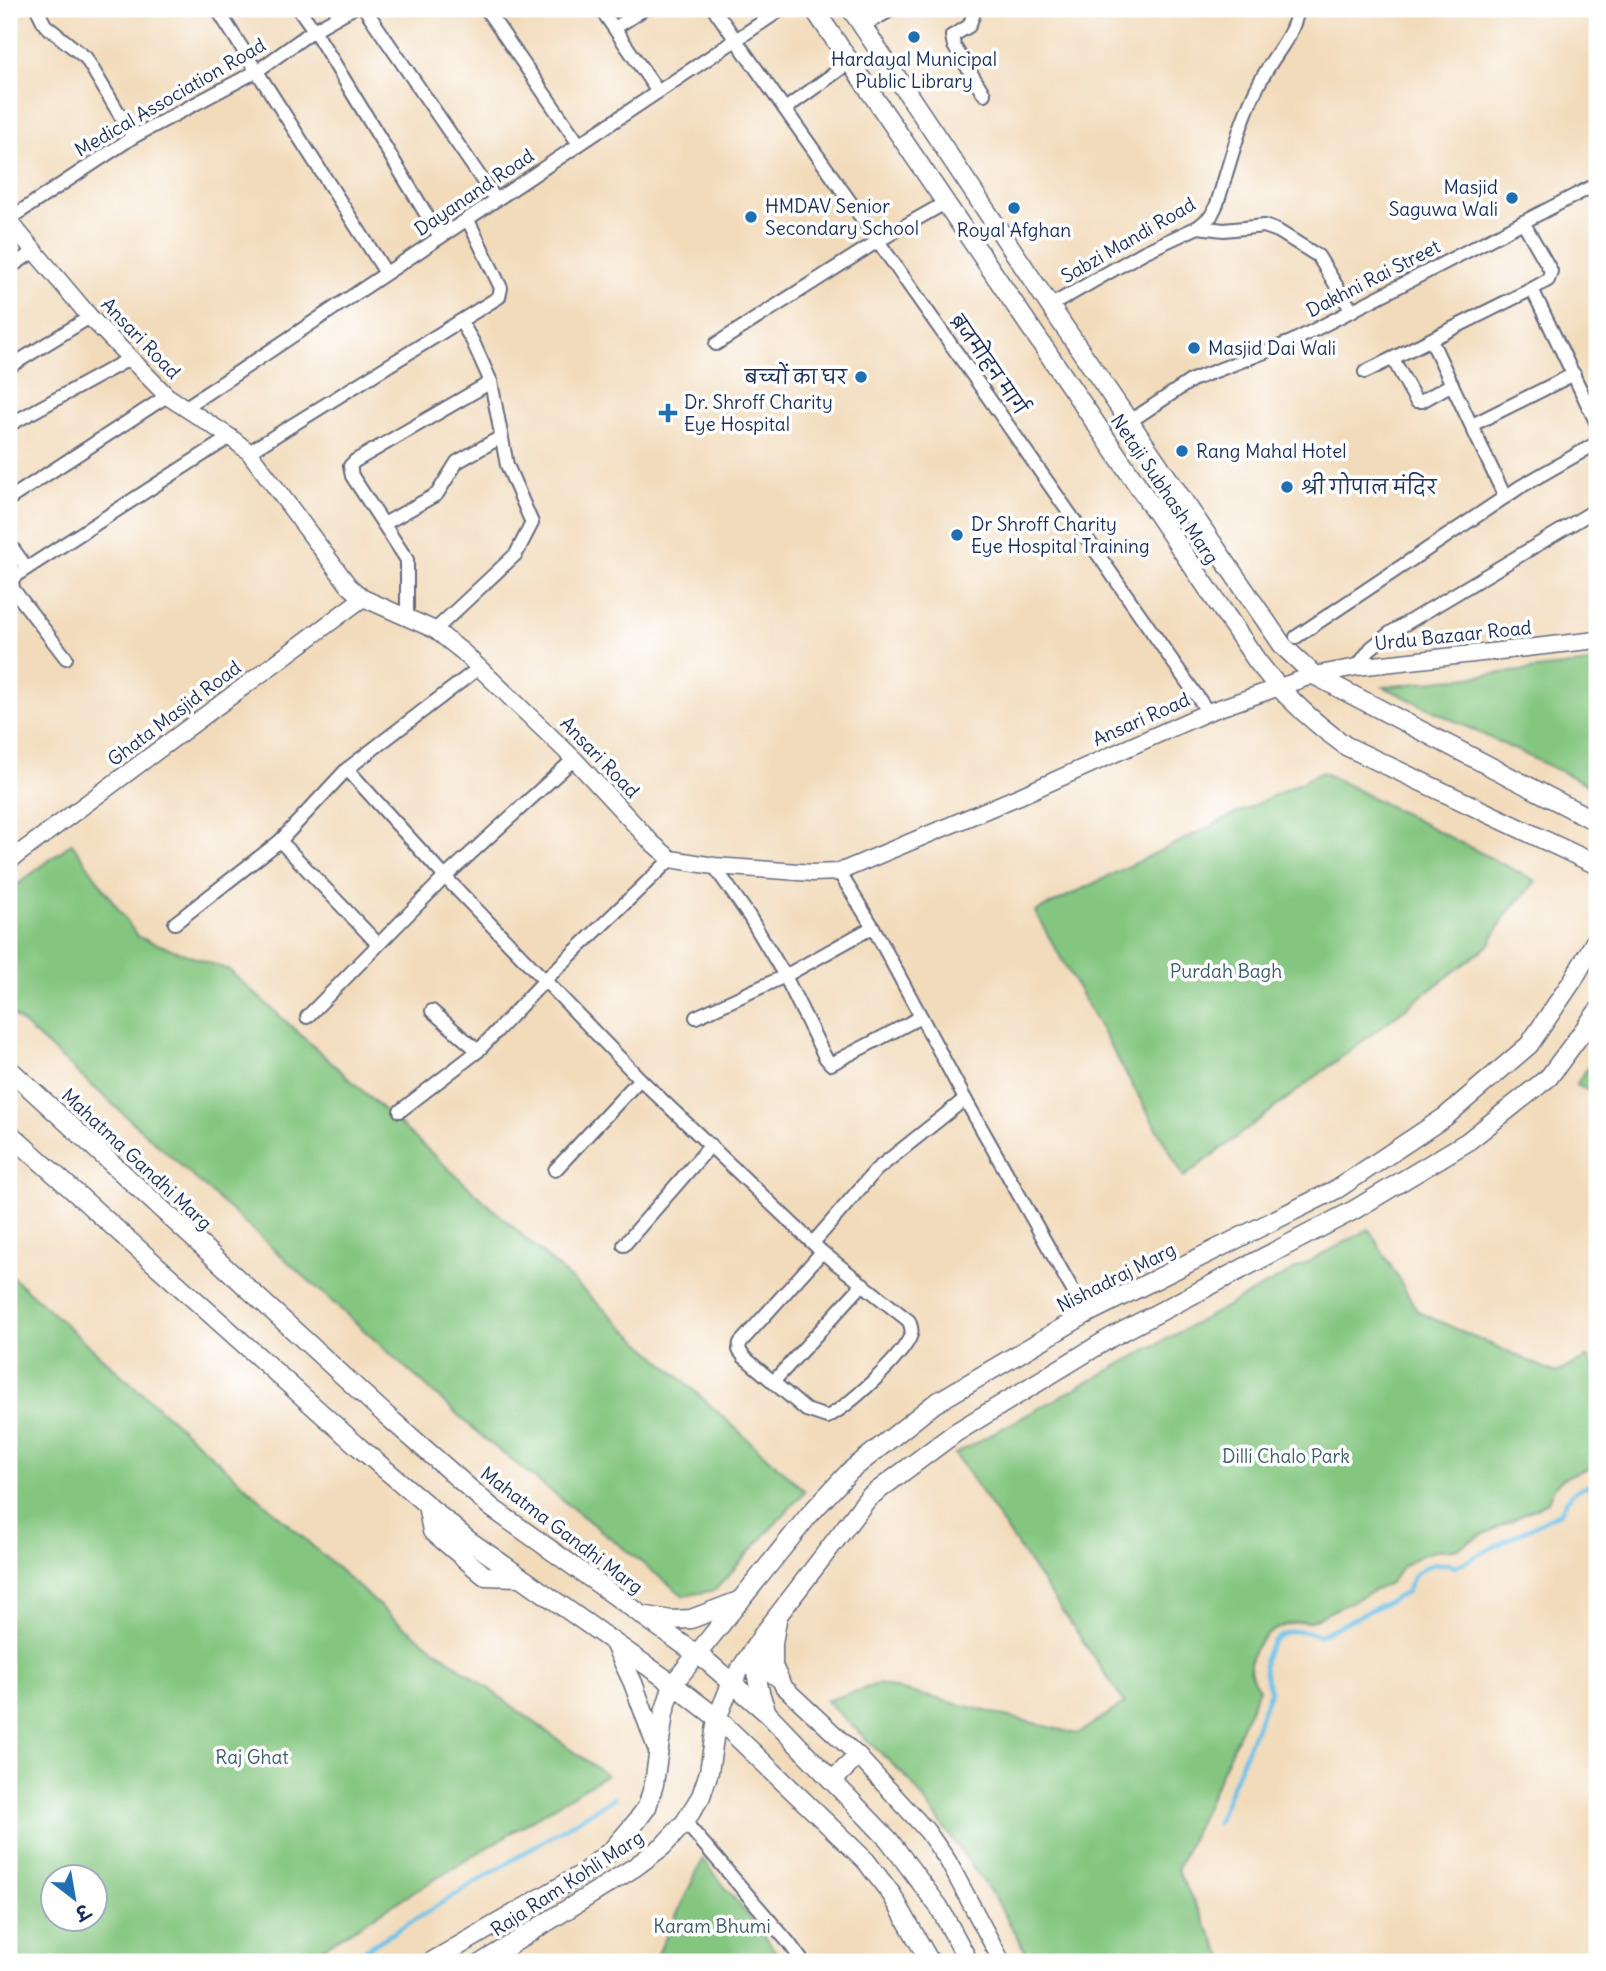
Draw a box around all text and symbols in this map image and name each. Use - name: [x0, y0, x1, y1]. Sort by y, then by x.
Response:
- marker: Hardayal Municipal Public Library: [906, 29, 922, 45]
- street label: Medical Association Road: [70, 32, 270, 162]
- place label: Hardayal Municipal Public Library: [831, 47, 997, 93]
- street label: Dayanand Road: [410, 143, 538, 241]
- place label: Masjid Saguwa Wali: [1389, 175, 1498, 221]
- marker: Masjid Saguwa Wali: [1504, 190, 1520, 206]
- street label: Sabzi Mandi Road: [1057, 192, 1199, 288]
- place label: HMDAV Senior Secondary School: [765, 194, 919, 240]
- marker: Royal Afghan: [1006, 200, 1022, 216]
- marker: HMDAV Senior Secondary School: [743, 209, 759, 225]
- place label: Royal Afghan: [957, 218, 1071, 242]
- street label: Dakhni Rai Street: [1302, 234, 1444, 322]
- street label: Ansari Road: [96, 292, 186, 384]
- street label: ब्रजमोहन मार्ग: [946, 307, 1036, 420]
- place label: Masjid Dai Wali: [1208, 336, 1336, 360]
- marker: Masjid Dai Wali: [1186, 340, 1202, 356]
- place label: बच्चों का घर: [744, 362, 849, 389]
- marker: बच्चों का घर: [853, 369, 869, 385]
- place label: Dr. Shroff Charity Eye Hospital: [684, 390, 833, 436]
- marker: Dr. Shroff Charity Eye Hospital: [658, 403, 678, 423]
- street label: Netaji Subhash Marg: [1106, 409, 1224, 569]
- place label: Rang Mahal Hotel: [1196, 439, 1347, 463]
- marker: Rang Mahal Hotel: [1174, 443, 1190, 459]
- place label: श्री गोपाल मंदिर: [1301, 472, 1438, 499]
- marker: श्री गोपाल मंदिर: [1279, 479, 1295, 495]
- place label: Dr Shroff Charity Eye Hospital Training: [971, 512, 1150, 558]
- marker: Dr Shroff Charity Eye Hospital Training: [949, 527, 965, 543]
- street label: Urdu Bazaar Road: [1373, 615, 1533, 655]
- street label: Ghata Masjid Road: [103, 655, 245, 771]
- street label: Ansari Road: [1089, 687, 1193, 751]
- street label: Ansari Road: [555, 711, 645, 803]
- park label: Purdah Bagh: [1170, 959, 1282, 983]
- street label: Mahatma Gandhi Marg: [57, 1083, 217, 1235]
- street label: Nishadraj Marg: [1053, 1237, 1179, 1317]
- park label: Dilli Chalo Park: [1222, 1444, 1350, 1468]
- street label: Mahatma Gandhi Marg: [476, 1461, 648, 1599]
- park label: Raj Ghat: [215, 1745, 289, 1769]
- street label: Raja Ram Kohli Marg: [486, 1825, 648, 1941]
- north arrow: [38, 1862, 108, 1932]
- text: उ: [69, 1898, 96, 1927]
- park label: Karam Bhumi: [653, 1914, 771, 1938]

